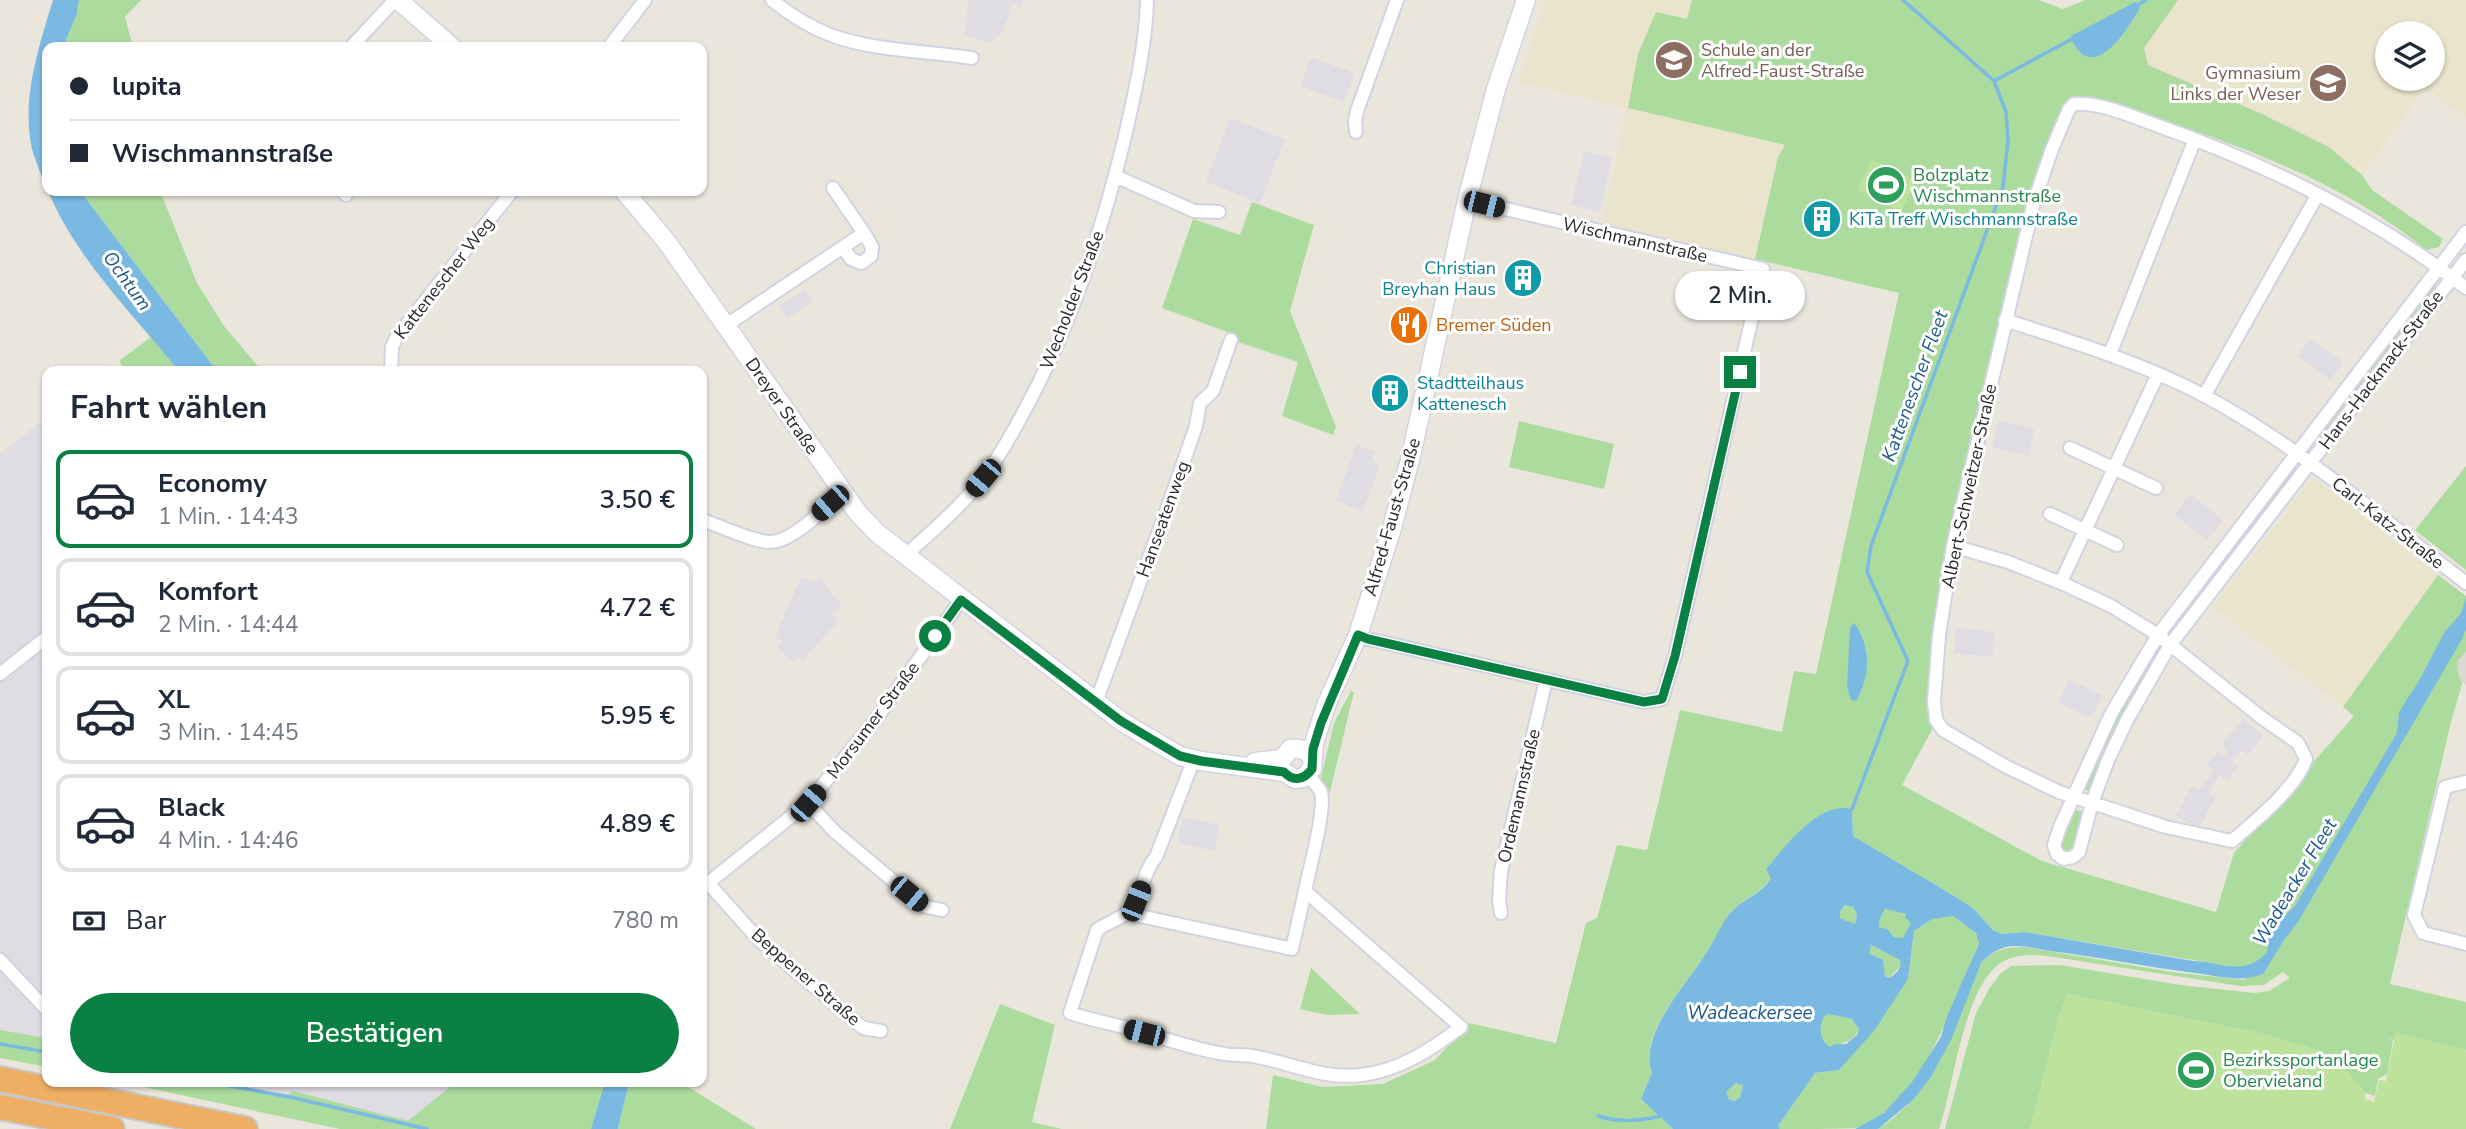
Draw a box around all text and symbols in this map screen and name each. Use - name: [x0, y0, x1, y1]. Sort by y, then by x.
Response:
- map controls: [2375, 21, 2445, 91]
- button: layers: [2375, 21, 2445, 91]
- place label: Schule an der Alfred-Faust-Straße: [1701, 38, 1864, 83]
- school or university icon: Schule an der Alfred-Faust-Straße: [1653, 39, 1695, 81]
- place label: Gymnasium Links der Weser: [2171, 61, 2302, 106]
- school or university icon: Gymnasium Links der Weser: [2307, 62, 2349, 104]
- text: lupita: [112, 69, 182, 104]
- text: Wischmannstraße: [112, 136, 333, 171]
- place label: Bolzplatz Wischmannstraße: [1913, 163, 2061, 208]
- sports icon: Bolzplatz Wischmannstraße: [1865, 164, 1907, 206]
- car: [1462, 189, 1507, 219]
- building icon: KiTa Treff Wischmannstraße: [1801, 198, 1843, 240]
- place label: KiTa Treff Wischmannstraße: [1849, 207, 2078, 231]
- street label: Kattenescher Weg: [389, 212, 499, 344]
- street label: Wischmannstraße: [1560, 212, 1710, 268]
- street label: Wecholder Straße: [1034, 227, 1110, 373]
- water label: Ochtum: [97, 246, 157, 316]
- place label: Christian Breyhan Haus: [1382, 256, 1496, 301]
- building icon: Christian Breyhan Haus: [1502, 257, 1544, 299]
- callout: 2 Min.: [1675, 270, 1805, 320]
- text: 2 Min.: [1708, 280, 1772, 311]
- street label: Hans-Hackmack-Straße: [2313, 286, 2449, 454]
- restaurant icon: Bremer Süden: [1388, 304, 1430, 346]
- water label: Kattenescher Fleet: [1876, 305, 1955, 465]
- place label: Bremer Süden: [1436, 313, 1552, 337]
- street label: Dreyer Straße: [740, 353, 824, 459]
- route end: [1724, 356, 1756, 388]
- place label: Stadtteilhaus Kattenesch: [1417, 371, 1524, 416]
- building icon: Stadtteilhaus Kattenesch: [1369, 372, 1411, 414]
- street label: Albert-Schweitzer-Straße: [1936, 382, 2002, 590]
- text: Fahrt wählen: [70, 386, 267, 429]
- street label: Alfred-Faust-Straße: [1358, 435, 1426, 599]
- car: [962, 455, 1005, 501]
- street label: Hanseatenweg: [1131, 457, 1195, 581]
- text: Economy: [158, 466, 267, 501]
- icon: car: [74, 468, 137, 531]
- street label: Carl-Katz-Straße: [2327, 472, 2449, 574]
- car: [808, 481, 853, 525]
- text: 3.50 €: [600, 482, 675, 517]
- text: 1 Min. · 14:43: [158, 501, 299, 532]
- text: Komfort: [158, 574, 258, 609]
- icon: car: [74, 576, 137, 639]
- text: 4.72 €: [600, 590, 675, 625]
- text: 2 Min. · 14:44: [158, 609, 299, 640]
- route start: [919, 620, 951, 652]
- street label: Morsumer Straße: [821, 657, 925, 783]
- text: XL: [158, 682, 190, 717]
- icon: car: [74, 684, 137, 747]
- text: 5.95 €: [600, 698, 675, 733]
- text: 3 Min. · 14:45: [158, 717, 299, 748]
- street label: Ordemannstraße: [1492, 727, 1546, 865]
- car: [787, 780, 830, 826]
- text: Black: [158, 790, 225, 825]
- icon: car: [74, 792, 137, 855]
- text: 4.89 €: [600, 806, 675, 841]
- water label: Wadeacker Fleet: [2247, 813, 2344, 950]
- text: 4 Min. · 14:46: [158, 825, 299, 856]
- car: [887, 872, 932, 916]
- car: [1119, 878, 1154, 924]
- icon: cash: [70, 902, 108, 940]
- text: Bar: [126, 903, 167, 938]
- text: 780 m: [612, 905, 679, 936]
- street label: Beppener Straße: [746, 923, 866, 1031]
- button: Bestätigen: [70, 993, 679, 1073]
- water label: Wadeackersee: [1687, 1000, 1813, 1026]
- car: [1122, 1018, 1167, 1048]
- place label: Bezirkssportanlage Obervieland: [2223, 1048, 2378, 1093]
- sports icon: Bezirkssportanlage Obervieland: [2175, 1049, 2217, 1091]

